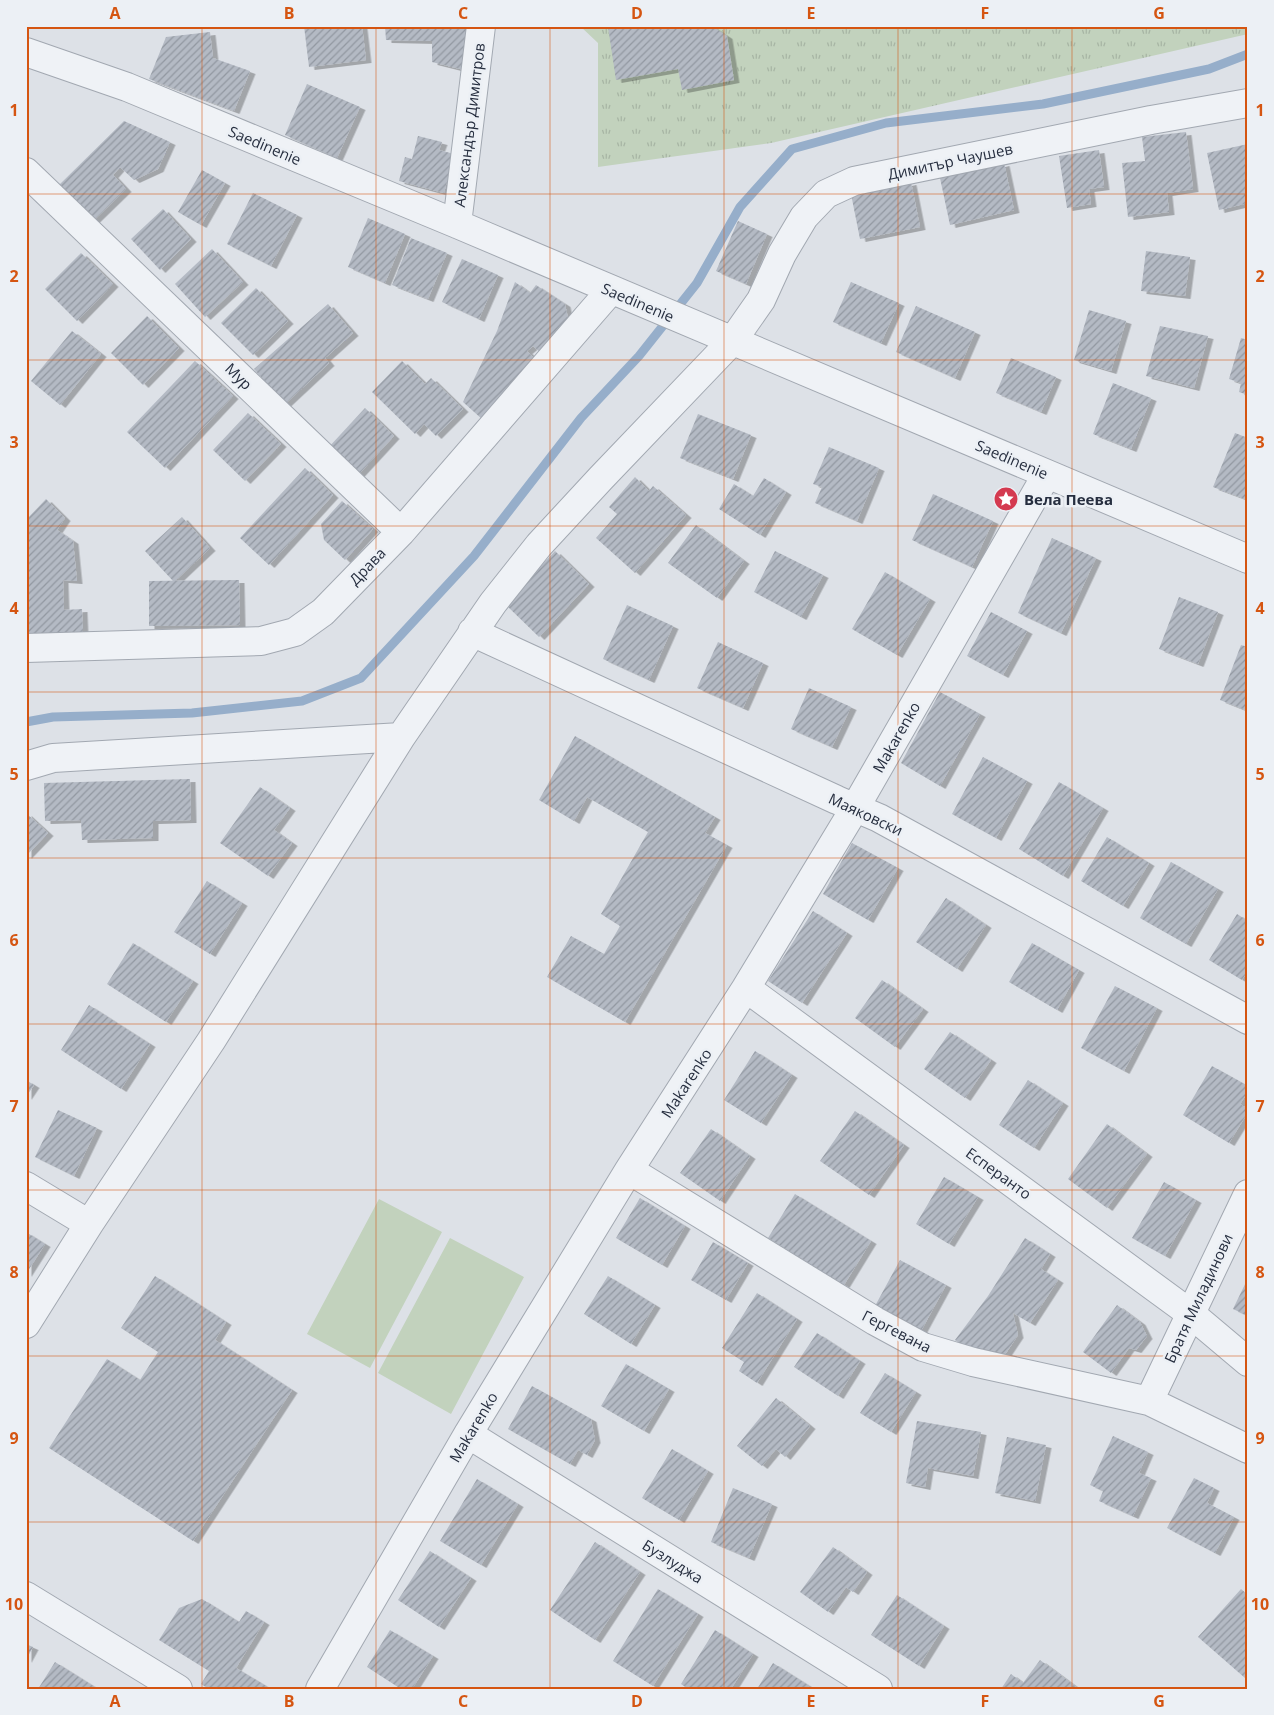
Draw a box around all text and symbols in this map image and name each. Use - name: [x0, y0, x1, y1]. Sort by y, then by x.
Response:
- text: A: [109, 2, 121, 24]
- text: B: [284, 2, 294, 24]
- text: C: [458, 2, 468, 24]
- text: D: [631, 2, 643, 24]
- text: E: [807, 2, 816, 24]
- text: F: [981, 2, 989, 24]
- text: G: [1153, 2, 1165, 24]
- street label: Александър Димитров: [449, 42, 489, 208]
- text: 1: [9, 99, 19, 121]
- text: 1: [1255, 99, 1265, 121]
- street label: Saedinenie: [226, 121, 304, 169]
- street label: Димитър Чаушев: [886, 138, 1014, 184]
- text: 2: [9, 265, 19, 287]
- text: 2: [1255, 265, 1265, 287]
- street label: Saedinenie: [599, 278, 677, 326]
- street label: Мур: [221, 358, 257, 394]
- text: 3: [9, 431, 19, 453]
- text: 3: [1255, 431, 1265, 453]
- street label: Saedinenie: [973, 435, 1051, 483]
- place icon: Вела Пеева: [993, 486, 1019, 512]
- place label: Вела Пеева: [1024, 489, 1113, 509]
- street label: Драва: [344, 543, 390, 589]
- text: 4: [9, 597, 19, 619]
- text: 4: [1255, 597, 1265, 619]
- street label: Makarenko: [868, 698, 924, 776]
- text: 5: [9, 763, 19, 785]
- text: 5: [1255, 763, 1265, 785]
- street label: Маяковски: [826, 788, 906, 840]
- text: 6: [9, 929, 19, 951]
- text: 6: [1255, 929, 1265, 951]
- street label: Makarenko: [656, 1045, 716, 1121]
- text: 7: [9, 1095, 19, 1117]
- text: 7: [1255, 1095, 1265, 1117]
- street label: Есперанто: [962, 1142, 1036, 1204]
- street label: Братя Миладинови: [1159, 1230, 1237, 1366]
- text: 8: [9, 1261, 19, 1283]
- text: 8: [1255, 1261, 1265, 1283]
- street label: Гергевана: [859, 1305, 935, 1357]
- street label: Makarenko: [444, 1388, 502, 1466]
- text: 9: [9, 1427, 19, 1449]
- text: 9: [1255, 1427, 1265, 1449]
- street label: Бузлуджа: [639, 1534, 707, 1588]
- text: 10: [5, 1593, 23, 1615]
- text: 10: [1251, 1593, 1269, 1615]
- text: A: [109, 1690, 121, 1712]
- text: B: [284, 1690, 294, 1712]
- text: C: [458, 1690, 468, 1712]
- text: D: [631, 1690, 643, 1712]
- text: E: [807, 1690, 816, 1712]
- text: F: [981, 1690, 989, 1712]
- text: G: [1153, 1690, 1165, 1712]

